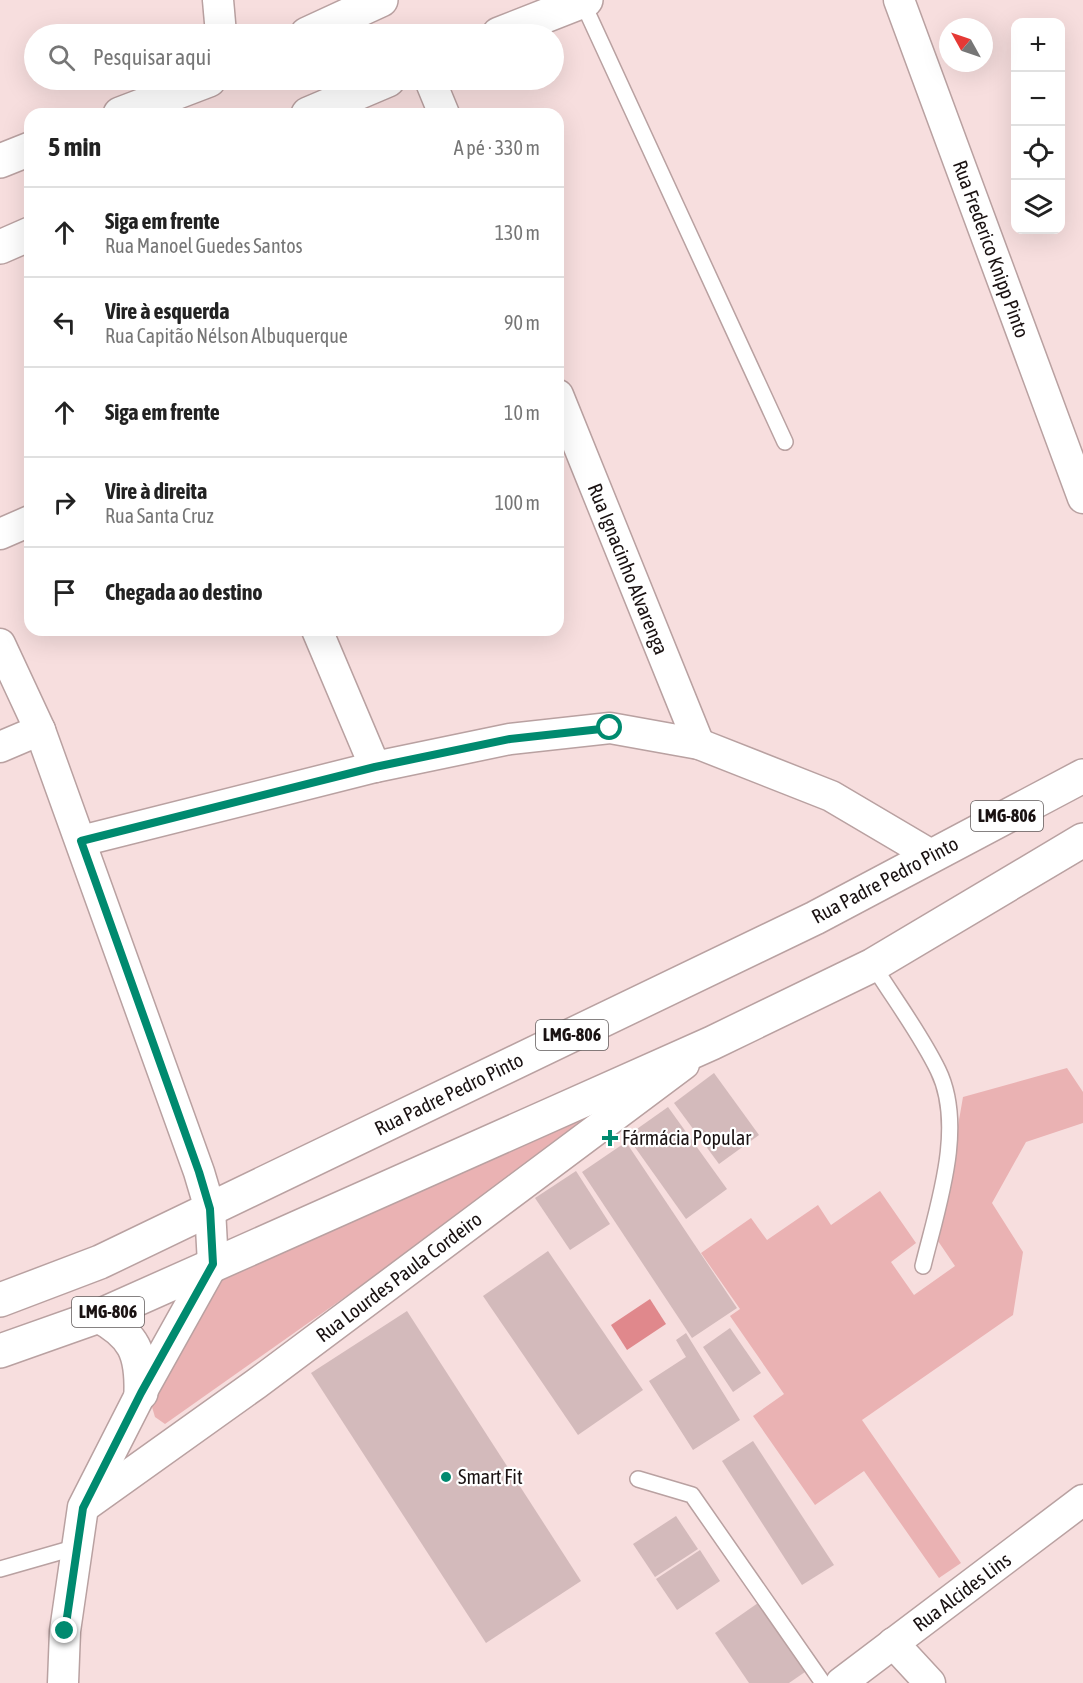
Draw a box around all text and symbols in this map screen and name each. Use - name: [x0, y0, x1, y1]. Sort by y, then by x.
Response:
- north arrow: [939, 18, 993, 72]
- map controls: [1011, 18, 1065, 234]
- button: +: [1011, 18, 1065, 72]
- search box: [24, 24, 564, 90]
- icon: search: [45, 41, 78, 74]
- text: Pesquisar aqui: [93, 44, 211, 70]
- button: −: [1011, 72, 1065, 126]
- button: locate: [1011, 126, 1065, 180]
- text: 5 min: [48, 132, 101, 162]
- text: A pé · 330 m: [454, 136, 540, 159]
- street label: Rua Frederico Knipp Pinto: [949, 157, 1034, 341]
- button: layers: [1011, 180, 1065, 234]
- text: Siga em frente: [105, 208, 220, 234]
- icon: ahead: [48, 216, 81, 249]
- text: 130 m: [495, 221, 540, 244]
- text: Rua Manoel Guedes Santos: [105, 234, 303, 257]
- text: Vire à esquerda: [105, 298, 230, 324]
- icon: left: [48, 306, 81, 339]
- text: 90 m: [504, 311, 540, 334]
- text: Rua Capitão Nélson Albuquerque: [105, 324, 348, 347]
- icon: ahead: [48, 396, 81, 429]
- text: Siga em frente: [105, 399, 220, 425]
- text: 10 m: [504, 401, 540, 424]
- text: Vire à direita: [105, 478, 207, 504]
- street label: Rua Ignacinho Alvarenga: [584, 480, 673, 658]
- icon: right: [48, 486, 81, 519]
- text: 100 m: [495, 491, 540, 514]
- text: Rua Santa Cruz: [105, 504, 214, 527]
- icon: arrive: [48, 576, 81, 609]
- text: Chegada ao destino: [105, 579, 263, 605]
- route start: [596, 714, 622, 740]
- road number: LMG-806: [971, 801, 1043, 831]
- street label: Rua Padre Pedro Pinto: [808, 831, 962, 928]
- road number: LMG-806: [536, 1020, 608, 1050]
- street label: Rua Padre Pedro Pinto: [371, 1048, 527, 1139]
- place label: Fármácia Popular: [622, 1126, 752, 1149]
- marker: Fármácia Popular: [603, 1131, 617, 1145]
- street label: Rua Lourdes Paula Cordeiro: [311, 1207, 486, 1346]
- road number: LMG-806: [72, 1297, 144, 1327]
- place label: Smart Fit: [458, 1465, 523, 1488]
- marker: Smart Fit: [439, 1470, 453, 1484]
- street label: Rua Alcides Lins: [908, 1547, 1015, 1636]
- route end: [51, 1617, 77, 1643]

